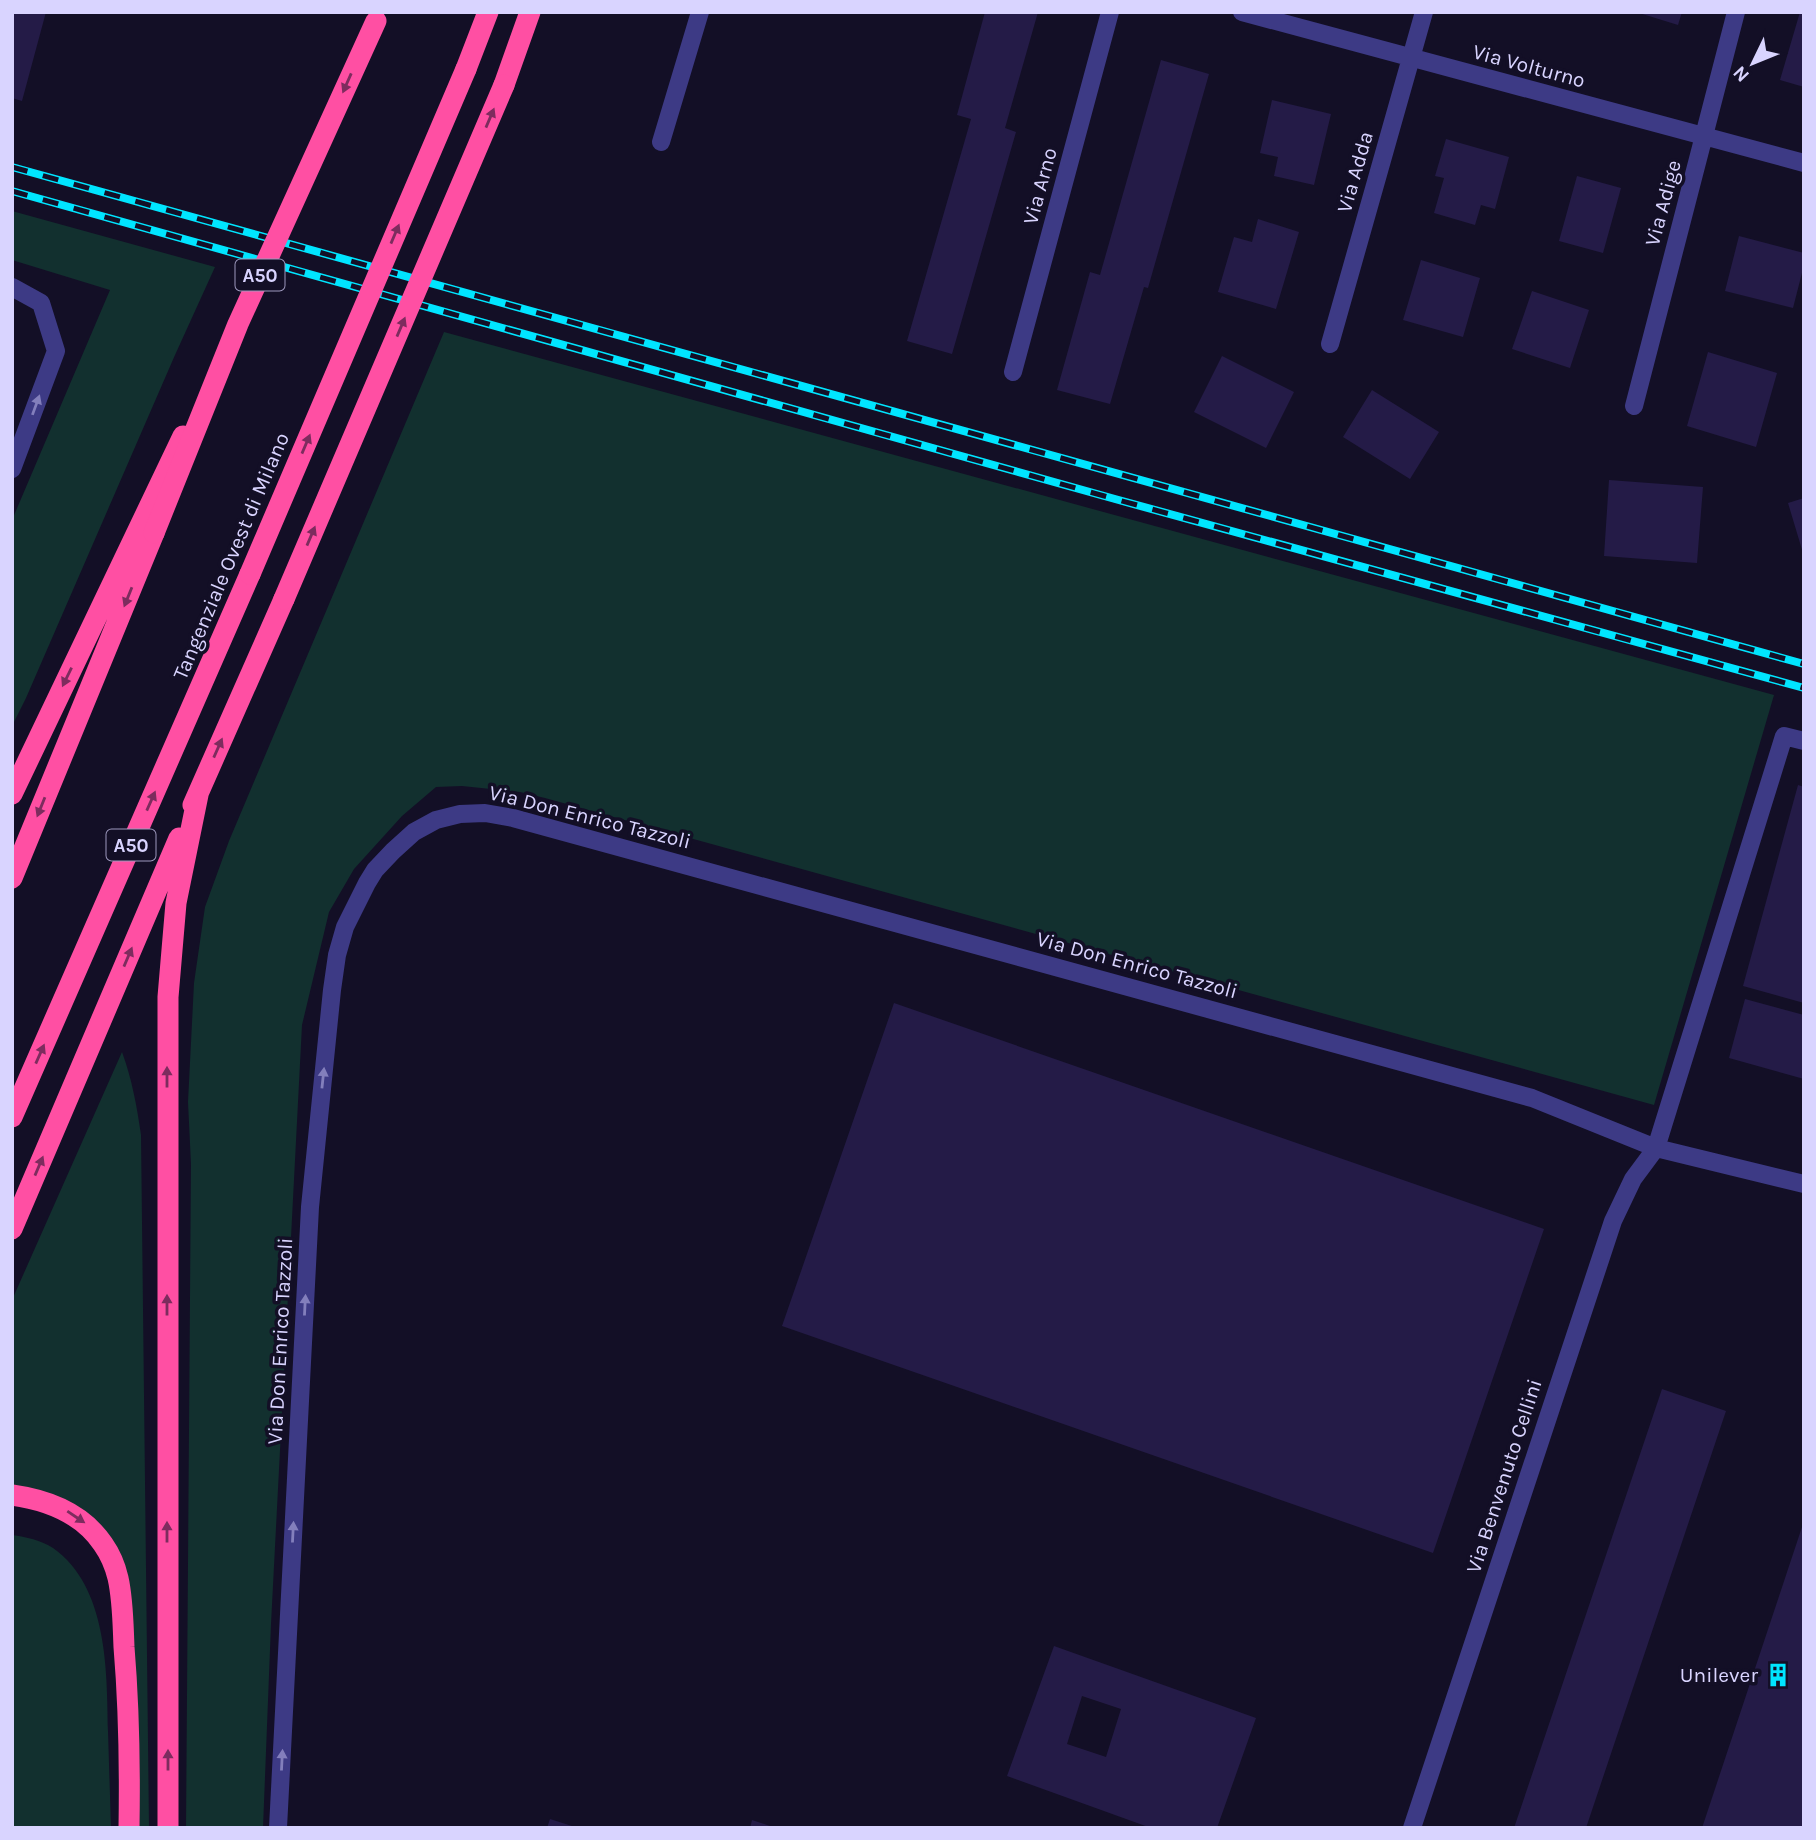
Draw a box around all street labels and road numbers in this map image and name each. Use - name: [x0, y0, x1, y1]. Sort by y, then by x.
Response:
- street label: Via Volturno: [1470, 39, 1588, 93]
- street label: Via Adda: [1332, 129, 1378, 215]
- street label: Via Arno: [1018, 145, 1062, 227]
- street label: Via Adige: [1640, 157, 1686, 249]
- road number: A50: [236, 260, 284, 290]
- street label: Tangenziale Ovest di Milano: [168, 429, 294, 683]
- street label: Via Don Enrico Tazzoli: [487, 780, 693, 854]
- road number: A50: [106, 830, 156, 860]
- street label: Via Don Enrico Tazzoli: [1034, 927, 1240, 1003]
- street label: Via Don Enrico Tazzoli: [263, 1237, 297, 1445]
- street label: Via Benvenuto Cellini: [1461, 1376, 1547, 1576]

